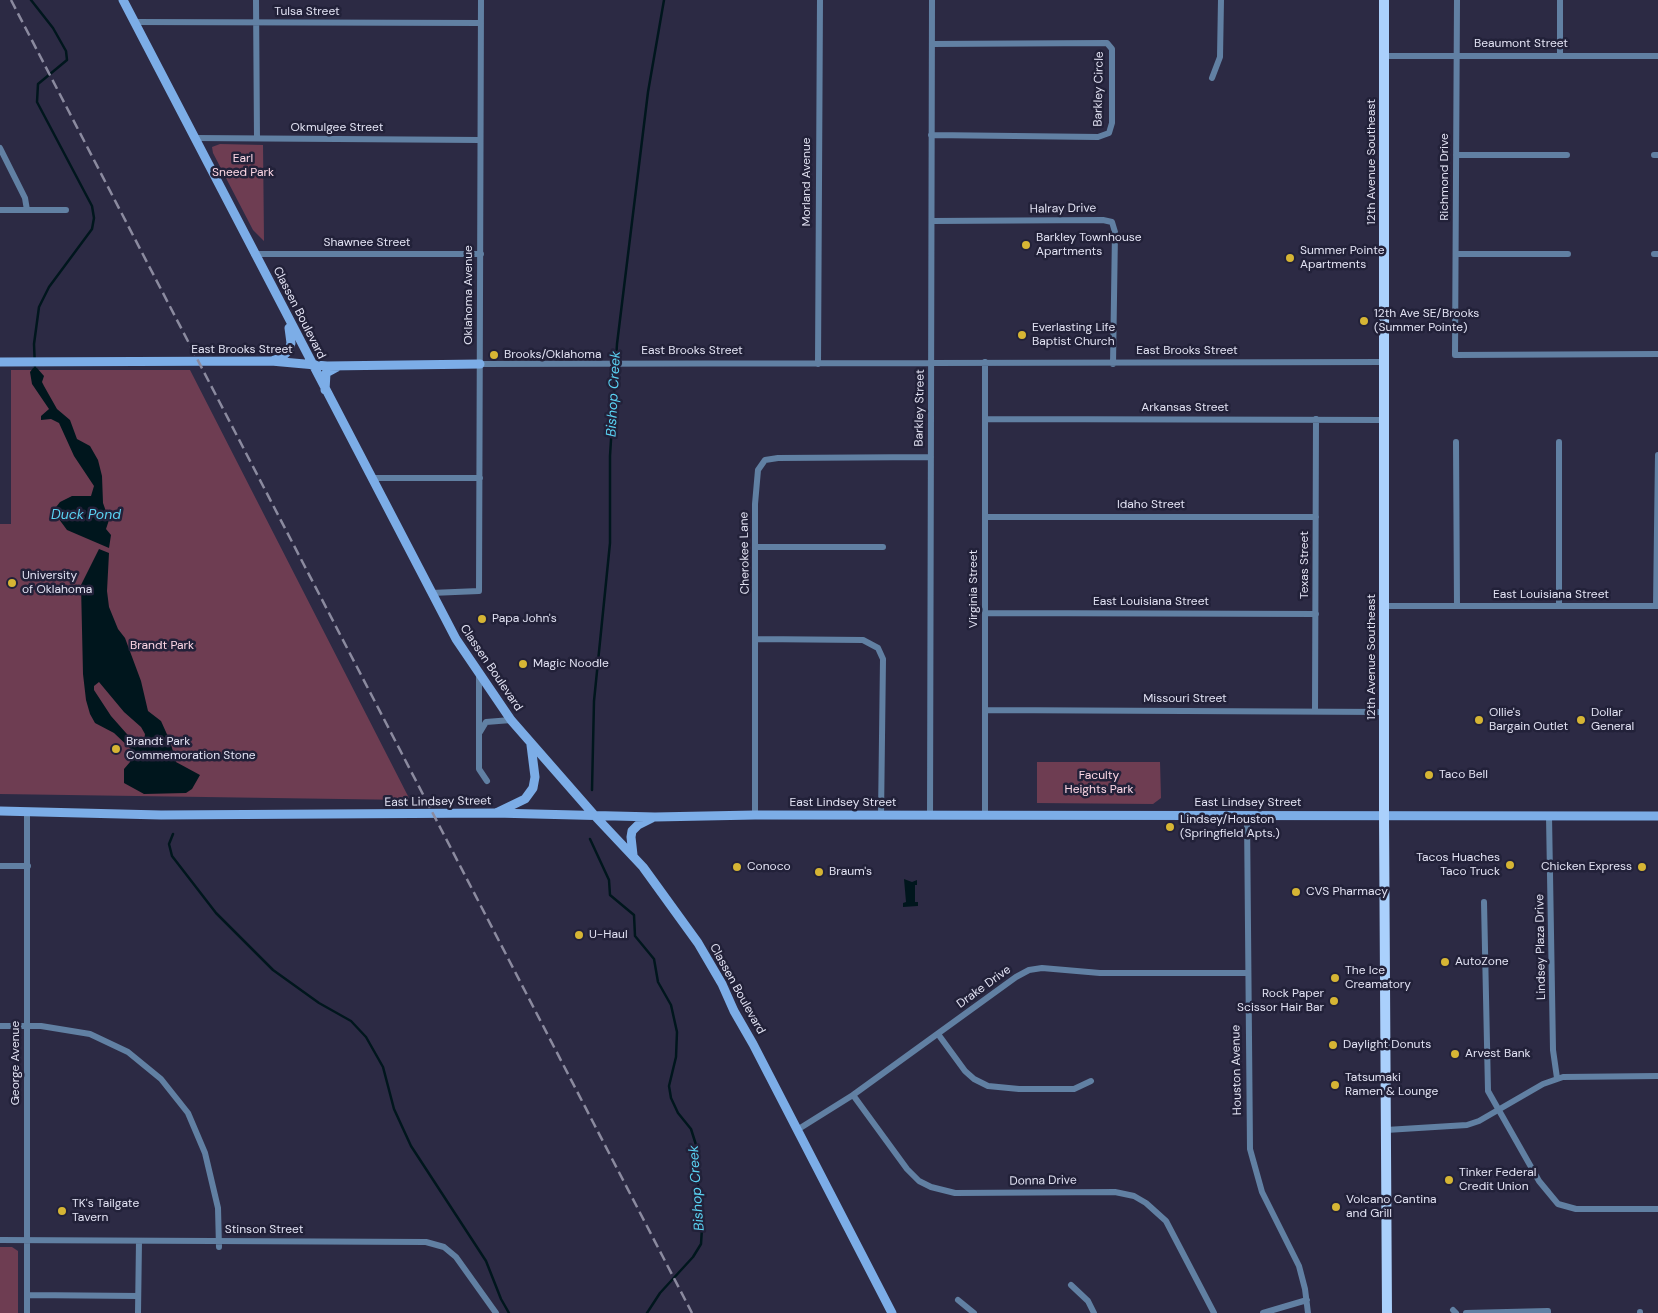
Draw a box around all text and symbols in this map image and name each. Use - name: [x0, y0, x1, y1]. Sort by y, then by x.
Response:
- street label: Tulsa Street: [274, 5, 340, 19]
- street label: Beaumont Street: [1474, 37, 1568, 51]
- street label: Barkley Circle: [1091, 51, 1107, 127]
- street label: 12th Avenue Southeast: [1365, 99, 1379, 225]
- street label: Okmulgee Street: [291, 121, 383, 135]
- street label: Richmond Drive: [1438, 133, 1452, 221]
- street label: Morland Avenue: [800, 137, 814, 227]
- park label: Earl Sneed Park: [212, 152, 274, 180]
- street label: Halray Drive: [1030, 201, 1096, 217]
- place label: Barkley Townhouse Apartments: [1036, 231, 1142, 259]
- street label: Shawnee Street: [323, 236, 411, 250]
- marker: Barkley Townhouse Apartments: [1020, 239, 1032, 251]
- place label: Summer Pointe Apartments: [1300, 244, 1385, 272]
- street label: Oklahoma Avenue: [462, 245, 476, 345]
- marker: Summer Pointe Apartments: [1284, 252, 1296, 264]
- street label: Classen Boulevard: [270, 265, 328, 361]
- place label: 12th Ave SE/Brooks (Summer Pointe): [1374, 307, 1479, 335]
- marker: 12th Ave SE/Brooks (Summer Pointe): [1358, 315, 1370, 327]
- place label: Everlasting Life Baptist Church: [1032, 321, 1115, 349]
- marker: Everlasting Life Baptist Church: [1016, 329, 1028, 341]
- street label: East Brooks Street: [191, 343, 293, 357]
- street label: East Brooks Street: [641, 344, 743, 358]
- street label: East Brooks Street: [1136, 344, 1238, 358]
- place label: Brooks/Oklahoma: [504, 348, 602, 362]
- marker: Brooks/Oklahoma: [488, 349, 500, 361]
- water label: Bishop Creek: [603, 351, 625, 437]
- street label: Barkley Street: [912, 369, 928, 447]
- street label: Arkansas Street: [1141, 401, 1229, 415]
- street label: Idaho Street: [1117, 498, 1185, 512]
- water label: Duck Pond: [51, 507, 121, 523]
- street label: Cherokee Lane: [737, 512, 753, 594]
- street label: Texas Street: [1298, 531, 1312, 599]
- street label: Virginia Street: [967, 550, 981, 628]
- place label: University of Oklahoma: [22, 569, 92, 597]
- marker: University of Oklahoma: [6, 577, 18, 589]
- street label: East Louisiana Street: [1493, 588, 1609, 602]
- street label: 12th Avenue Southeast: [1365, 594, 1379, 720]
- street label: East Louisiana Street: [1093, 595, 1209, 609]
- place label: Papa John's: [492, 612, 557, 626]
- marker: Papa John's: [476, 613, 488, 625]
- street label: Classen Boulevard: [457, 622, 525, 714]
- park label: Brandt Park: [130, 639, 194, 653]
- place label: Magic Noodle: [533, 657, 609, 671]
- marker: Magic Noodle: [517, 658, 529, 670]
- street label: Missouri Street: [1143, 692, 1227, 706]
- place label: Ollie's Bargain Outlet: [1489, 706, 1568, 734]
- place label: Dollar General: [1591, 706, 1634, 734]
- marker: Ollie's Bargain Outlet: [1473, 714, 1485, 726]
- marker: Dollar General: [1575, 714, 1587, 726]
- place label: Brandt Park Commemoration Stone: [126, 735, 256, 763]
- marker: Brandt Park Commemoration Stone: [110, 743, 122, 755]
- place label: Taco Bell: [1439, 768, 1488, 782]
- park label: Faculty Heights Park: [1064, 769, 1134, 797]
- marker: Taco Bell: [1423, 769, 1435, 781]
- street label: East Lindsey Street: [384, 794, 492, 810]
- street label: East Lindsey Street: [789, 796, 897, 810]
- street label: East Lindsey Street: [1194, 796, 1302, 810]
- place label: Lindsey/Houston (Springfield Apts.): [1180, 813, 1280, 841]
- marker: Lindsey/Houston (Springfield Apts.): [1164, 821, 1176, 833]
- place label: Tacos Huaches Taco Truck: [1416, 851, 1500, 879]
- marker: Tacos Huaches Taco Truck: [1504, 859, 1516, 871]
- place label: Conoco: [747, 860, 791, 874]
- place label: Chicken Express: [1541, 860, 1632, 874]
- marker: Conoco: [731, 861, 743, 873]
- marker: Chicken Express: [1636, 861, 1648, 873]
- place label: Braum's: [829, 865, 872, 879]
- marker: Braum's: [813, 866, 825, 878]
- place label: CVS Pharmacy: [1306, 885, 1388, 899]
- marker: CVS Pharmacy: [1290, 886, 1302, 898]
- street label: Lindsey Plaza Drive: [1533, 894, 1549, 1000]
- place label: U-Haul: [589, 928, 628, 942]
- marker: U-Haul: [573, 929, 585, 941]
- street label: Classen Boulevard: [706, 941, 768, 1037]
- place label: AutoZone: [1455, 955, 1509, 969]
- marker: AutoZone: [1439, 956, 1451, 968]
- street label: Drake Drive: [954, 963, 1014, 1011]
- place label: The Ice Creamatory: [1345, 964, 1411, 992]
- marker: The Ice Creamatory: [1329, 972, 1341, 984]
- place label: Rock Paper Scissor Hair Bar: [1237, 987, 1324, 1015]
- marker: Rock Paper Scissor Hair Bar: [1328, 995, 1340, 1007]
- street label: George Avenue: [9, 1021, 23, 1105]
- street label: Houston Avenue: [1229, 1025, 1245, 1115]
- place label: Daylight Donuts: [1343, 1038, 1431, 1052]
- marker: Daylight Donuts: [1327, 1039, 1339, 1051]
- place label: Arvest Bank: [1465, 1047, 1531, 1061]
- marker: Arvest Bank: [1449, 1048, 1461, 1060]
- place label: Tatsumaki Ramen & Lounge: [1345, 1071, 1438, 1099]
- marker: Tatsumaki Ramen & Lounge: [1329, 1079, 1341, 1091]
- water label: Bishop Creek: [686, 1144, 708, 1232]
- place label: Tinker Federal Credit Union: [1459, 1166, 1537, 1194]
- street label: Donna Drive: [1009, 1173, 1077, 1189]
- marker: Tinker Federal Credit Union: [1443, 1174, 1455, 1186]
- place label: Volcano Cantina and Grill: [1346, 1193, 1437, 1221]
- place label: TK's Tailgate Tavern: [72, 1197, 139, 1225]
- marker: Volcano Cantina and Grill: [1330, 1201, 1342, 1213]
- marker: TK's Tailgate Tavern: [56, 1205, 68, 1217]
- street label: Stinson Street: [225, 1223, 303, 1237]

